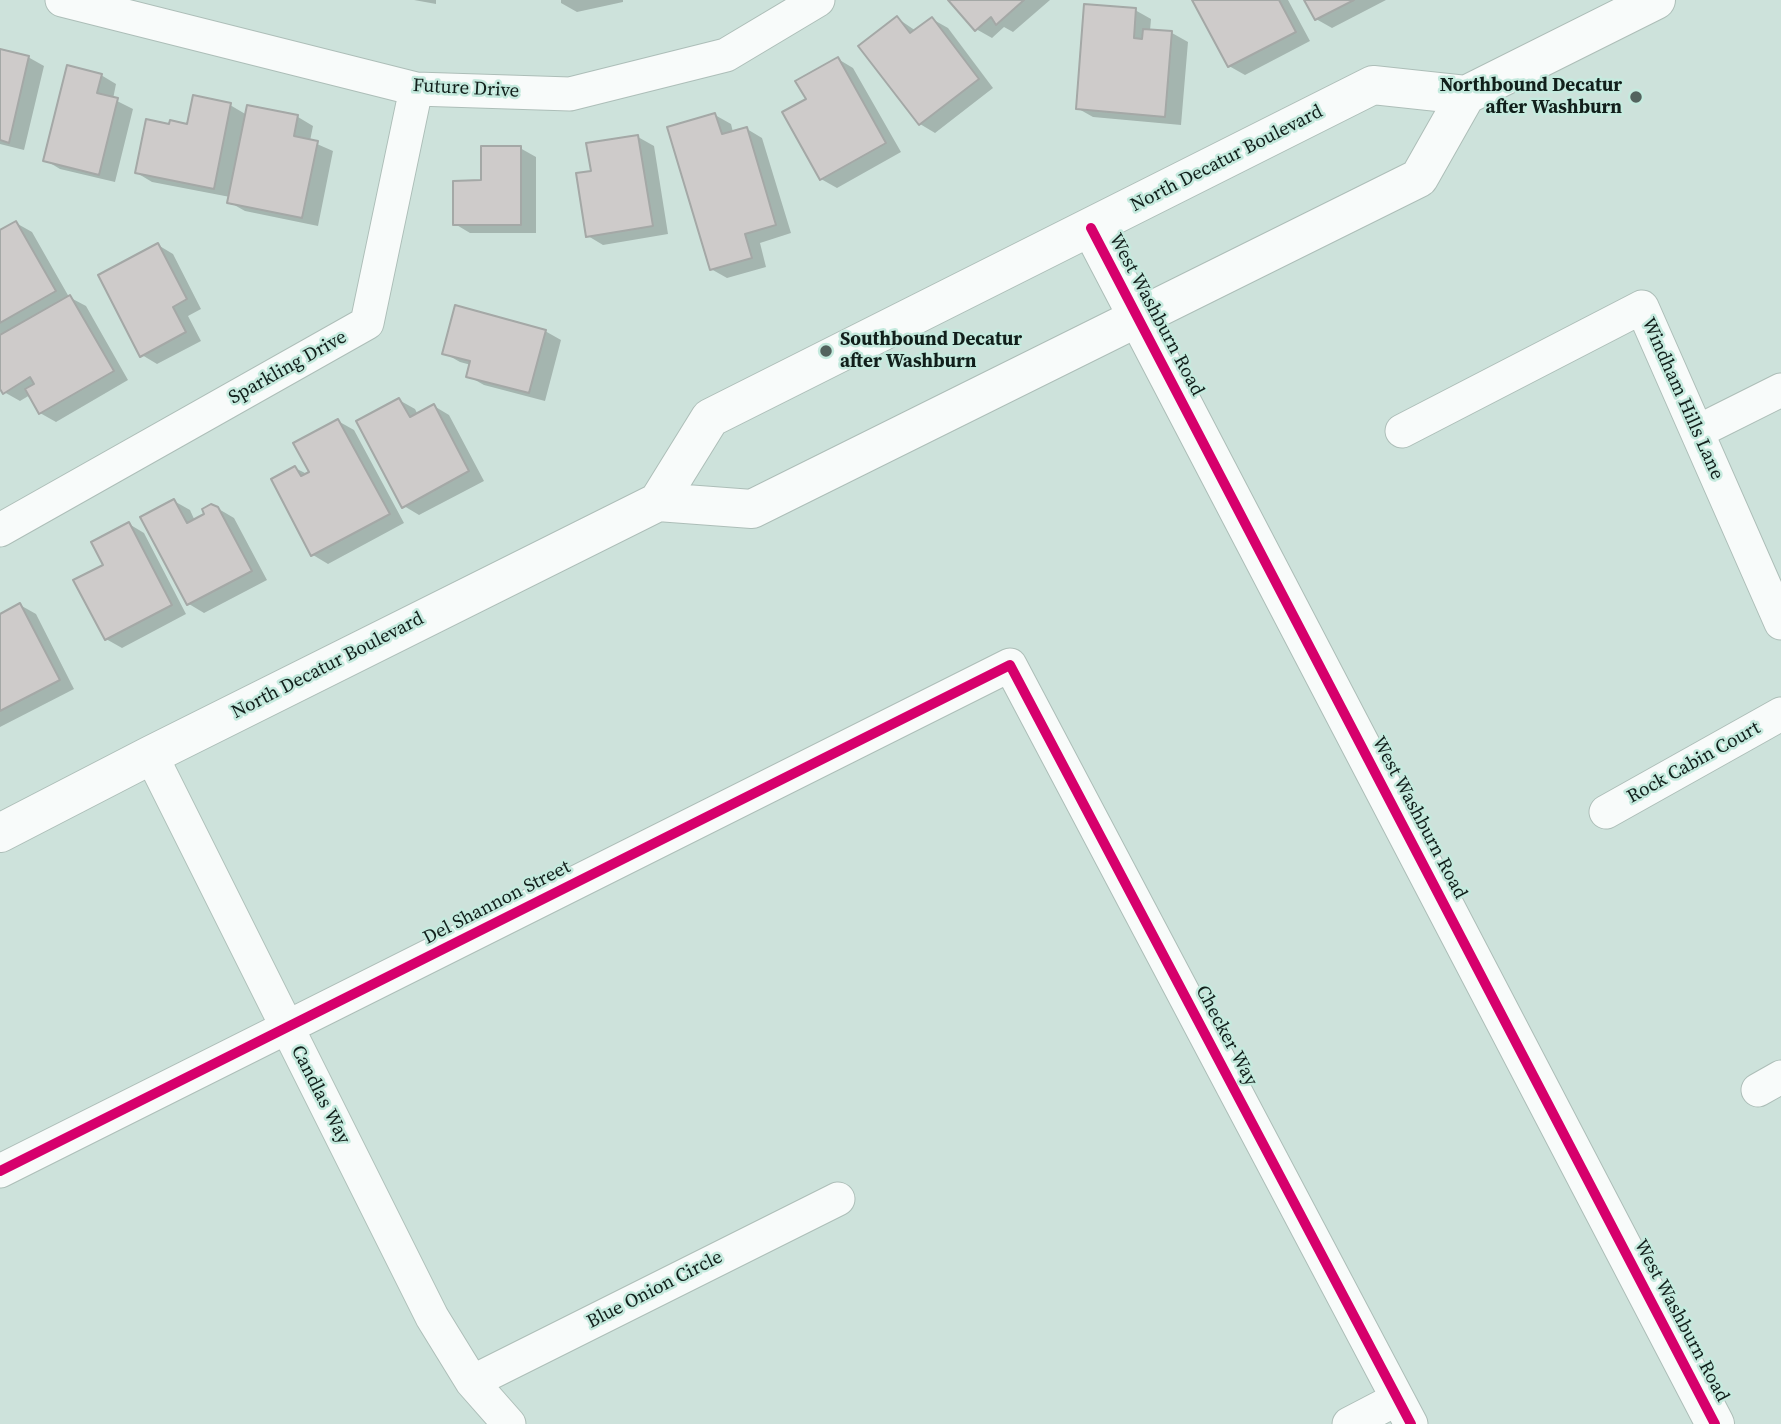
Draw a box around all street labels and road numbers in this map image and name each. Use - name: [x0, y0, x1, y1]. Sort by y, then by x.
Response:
- street label: Future Drive: [412, 75, 520, 103]
- street label: North Decatur Boulevard: [1127, 101, 1327, 217]
- street label: West Washburn Road: [1104, 230, 1208, 400]
- street label: Windham Hills Lane: [1636, 314, 1728, 484]
- street label: Sparkling Drive: [225, 326, 351, 410]
- street label: North Decatur Boulevard: [228, 608, 428, 724]
- street label: Rock Cabin Court: [1623, 717, 1765, 809]
- street label: West Washburn Road: [1367, 733, 1471, 903]
- street label: Del Shannon Street: [420, 856, 574, 950]
- street label: Checker Way: [1190, 982, 1262, 1090]
- street label: Candlas Way: [285, 1042, 355, 1148]
- street label: West Washburn Road: [1629, 1236, 1733, 1406]
- street label: Blue Onion Circle: [583, 1246, 727, 1334]

